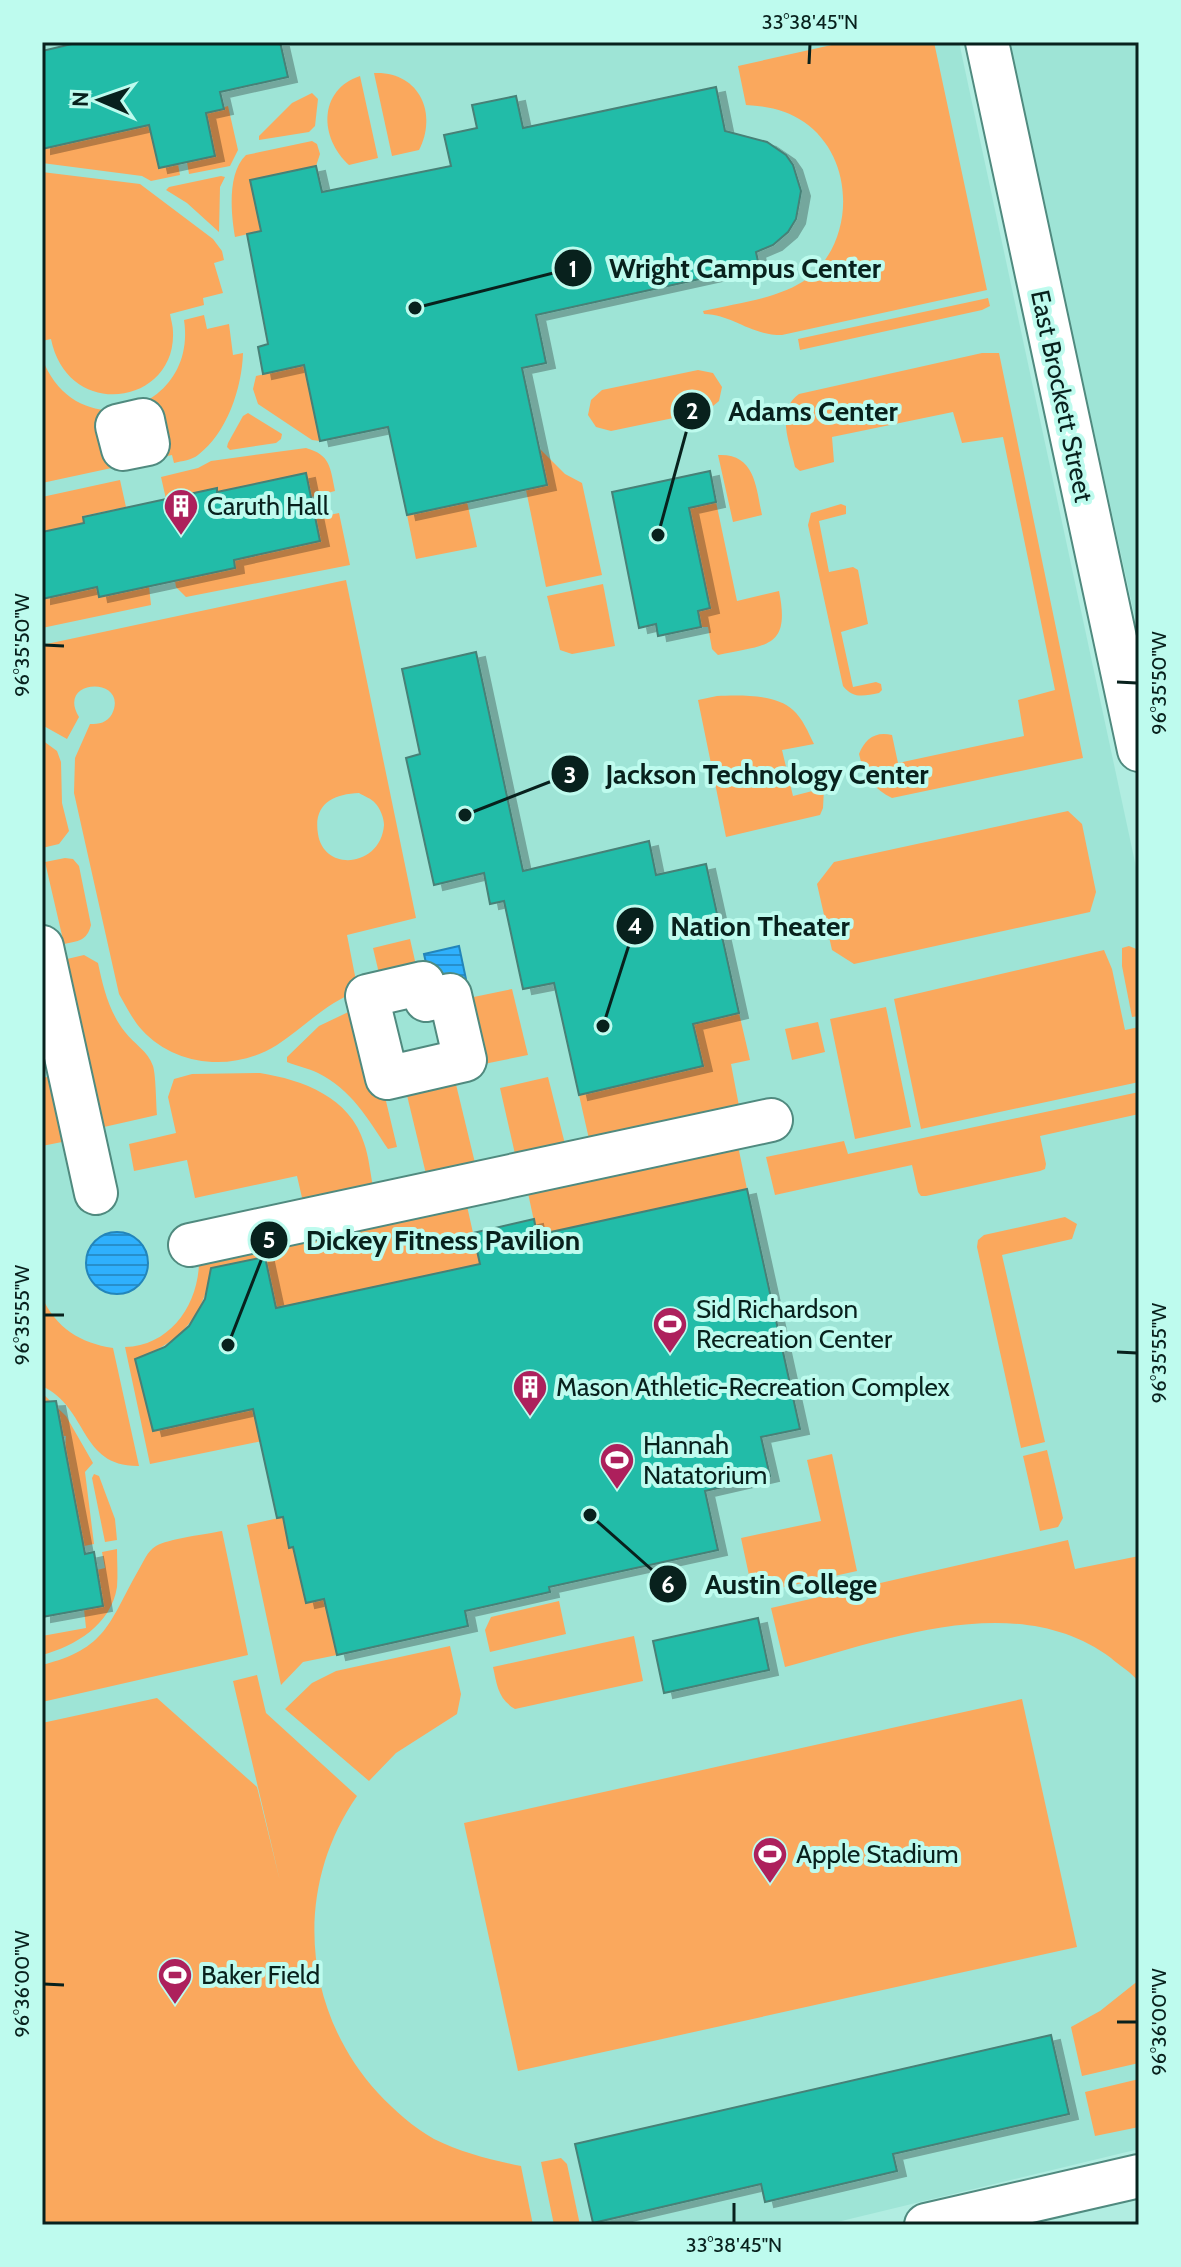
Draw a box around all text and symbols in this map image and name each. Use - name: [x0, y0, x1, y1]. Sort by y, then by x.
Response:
- text: 33°38'45"N: [762, 10, 858, 34]
- north arrow: [60, 60, 140, 140]
- text: N: [67, 91, 94, 108]
- callout: Wright Campus Center: [553, 242, 897, 294]
- text: Wright Campus Center: [609, 251, 882, 285]
- text: 1: [569, 254, 577, 283]
- street label: East Brockett Street: [1024, 287, 1100, 505]
- callout: Adams Center: [672, 385, 913, 437]
- text: Adams Center: [728, 394, 898, 428]
- text: 2: [686, 396, 698, 425]
- building icon: Caruth Hall: [162, 487, 200, 537]
- place label: Caruth Hall: [207, 490, 329, 522]
- text: 96°35'50"W: [10, 593, 34, 697]
- text: 96°35'50"W: [1147, 631, 1171, 735]
- callout: Jackson Technology Center: [550, 748, 945, 800]
- text: Jackson Technology Center: [604, 757, 929, 791]
- text: 3: [564, 760, 576, 789]
- callout: Nation Theater: [615, 900, 866, 952]
- text: Nation Theater: [670, 909, 851, 943]
- text: 4: [628, 911, 642, 940]
- callout: Dickey Fitness Pavilion: [249, 1214, 596, 1266]
- text: Dickey Fitness Pavilion: [306, 1223, 580, 1257]
- text: 5: [263, 1225, 275, 1254]
- text: 96°35'55"W: [10, 1265, 34, 1365]
- place label: Sid Richardson Recreation Center: [696, 1293, 893, 1355]
- text: 96°35'55"W: [1147, 1303, 1171, 1403]
- sports icon: Sid Richardson Recreation Center: [651, 1305, 689, 1355]
- building icon: Mason Athletic-Recreation Complex: [511, 1368, 549, 1418]
- place label: Mason Athletic-Recreation Complex: [556, 1371, 951, 1403]
- place label: Hannah Natatorium: [643, 1429, 767, 1491]
- sports icon: Hannah Natatorium: [598, 1441, 636, 1491]
- callout: Austin College: [648, 1558, 893, 1610]
- text: Austin College: [705, 1567, 877, 1601]
- text: 6: [661, 1570, 675, 1599]
- sports icon: Apple Stadium: [751, 1835, 789, 1885]
- place label: Apple Stadium: [796, 1838, 959, 1870]
- text: 96°36'00"W: [10, 1930, 34, 2038]
- sports icon: Baker Field: [156, 1956, 194, 2006]
- place label: Baker Field: [201, 1959, 320, 1991]
- text: 96°36'00"W: [1147, 1968, 1171, 2076]
- text: 33°38'45"N: [686, 2233, 782, 2257]

